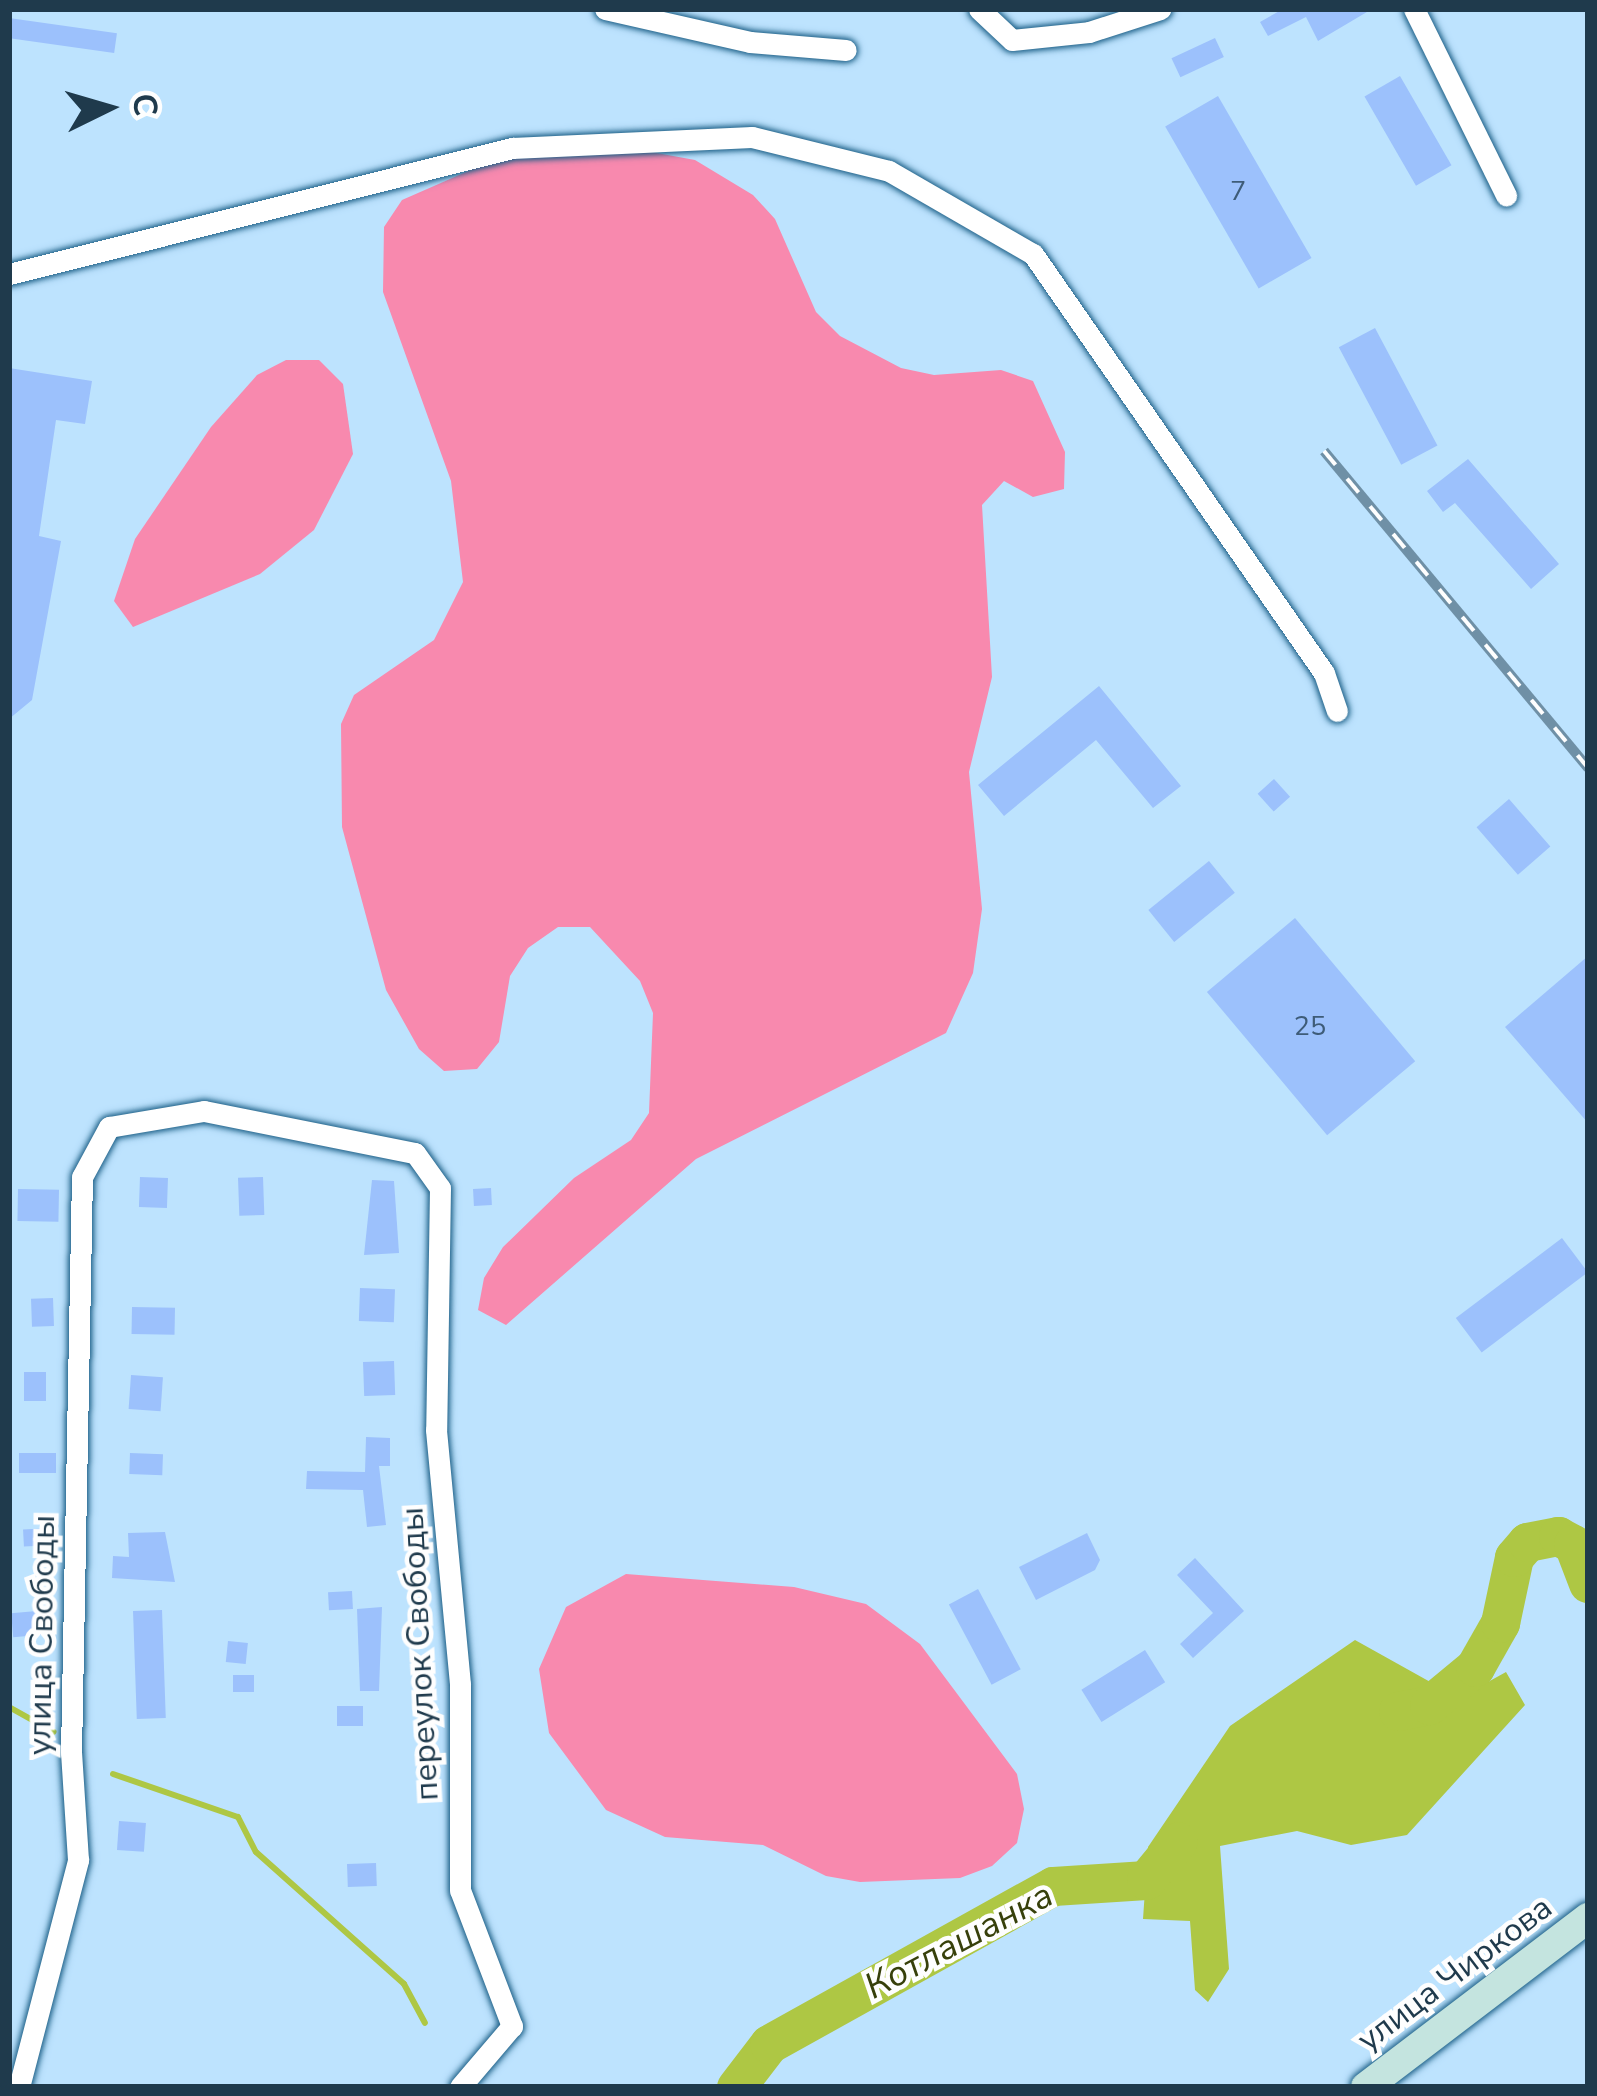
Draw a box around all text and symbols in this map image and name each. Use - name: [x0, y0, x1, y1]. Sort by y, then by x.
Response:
- north arrow: [48, 48, 168, 168]
- text: С: [121, 92, 168, 118]
- house number: 7: [1230, 176, 1246, 208]
- house number: 25: [1294, 1011, 1326, 1043]
- street label: переулок Свободы: [393, 1506, 447, 1802]
- street label: улица Свободы: [20, 1514, 64, 1756]
- water label: Котлашанка: [858, 1873, 1060, 2009]
- street label: улица Чиркова: [1350, 1888, 1560, 2060]

